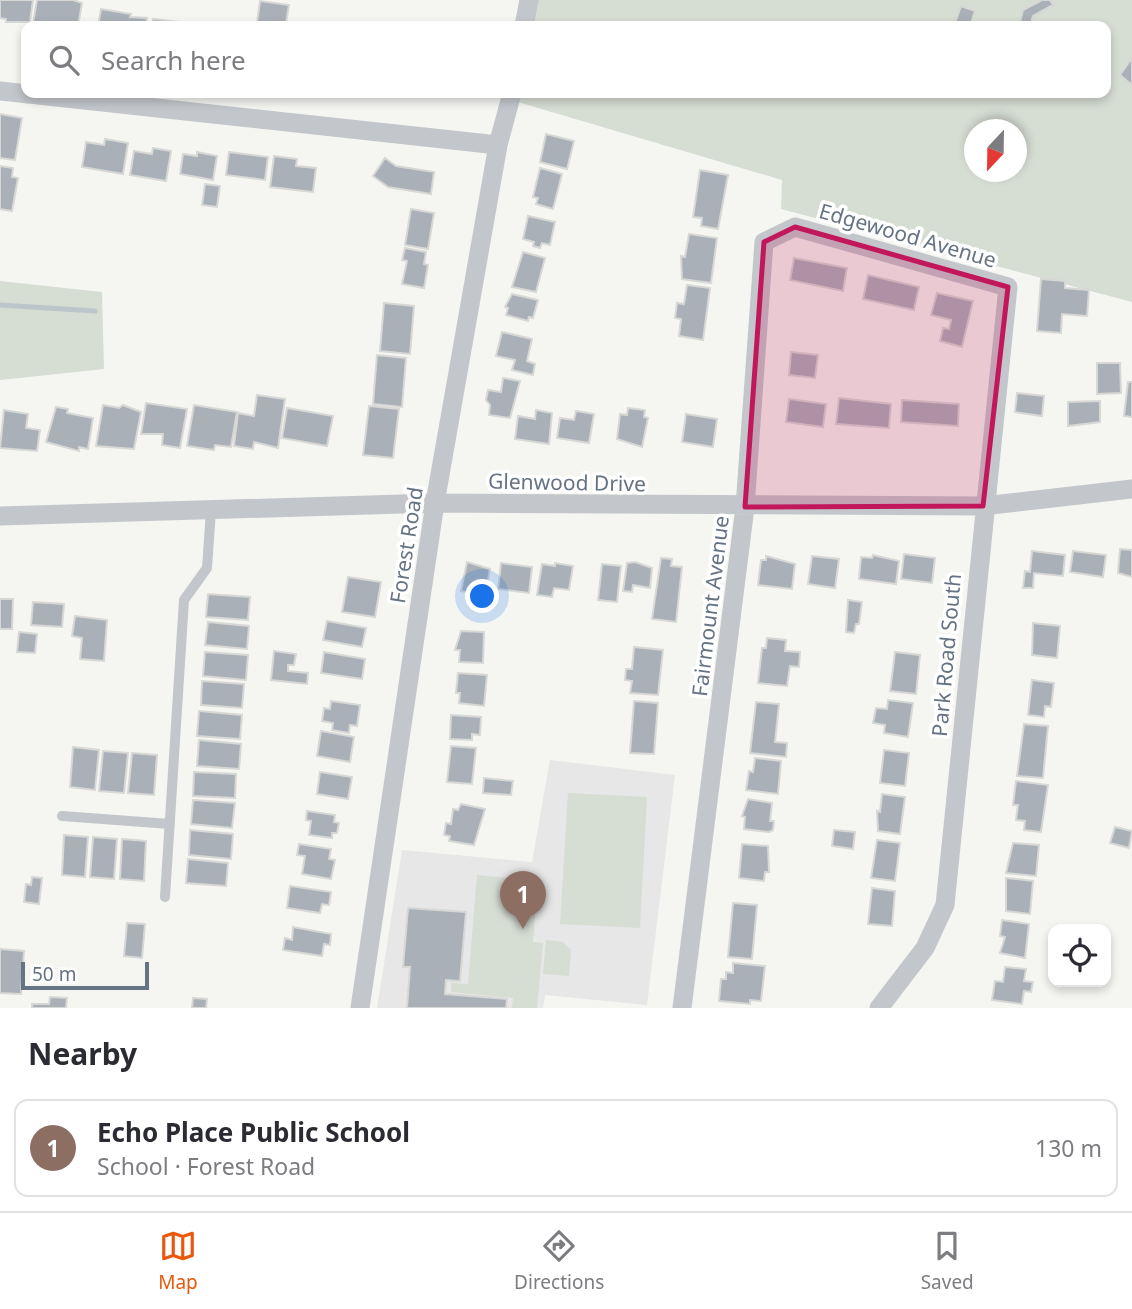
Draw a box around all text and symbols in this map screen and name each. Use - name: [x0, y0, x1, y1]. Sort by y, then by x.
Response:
- search box: [21, 21, 1111, 98]
- icon: search: [45, 41, 83, 79]
- text: Search here: [101, 42, 246, 78]
- north arrow: [964, 119, 1027, 182]
- street label: Edgewood Avenue: [816, 196, 1000, 274]
- street label: Glenwood Drive: [488, 467, 646, 497]
- street label: Forest Road: [383, 485, 429, 605]
- street label: Fairmount Avenue: [685, 514, 735, 698]
- street label: Park Road South: [925, 572, 967, 738]
- your location: [465, 579, 499, 613]
- pin: 1: [500, 871, 546, 929]
- map controls: [1048, 924, 1111, 987]
- button: locate: [1048, 924, 1111, 987]
- scale bar: [21, 959, 149, 991]
- text: 50 m: [32, 961, 76, 987]
- text: Nearby: [28, 1033, 137, 1074]
- text: Echo Place Public School: [97, 1114, 410, 1150]
- text: 1: [46, 1132, 60, 1164]
- text: 130 m: [1035, 1132, 1102, 1164]
- text: School · Forest Road: [97, 1150, 315, 1182]
- tab: Map: [158, 1227, 198, 1295]
- tab: Directions: [514, 1227, 604, 1295]
- tab: Saved: [921, 1227, 974, 1295]

